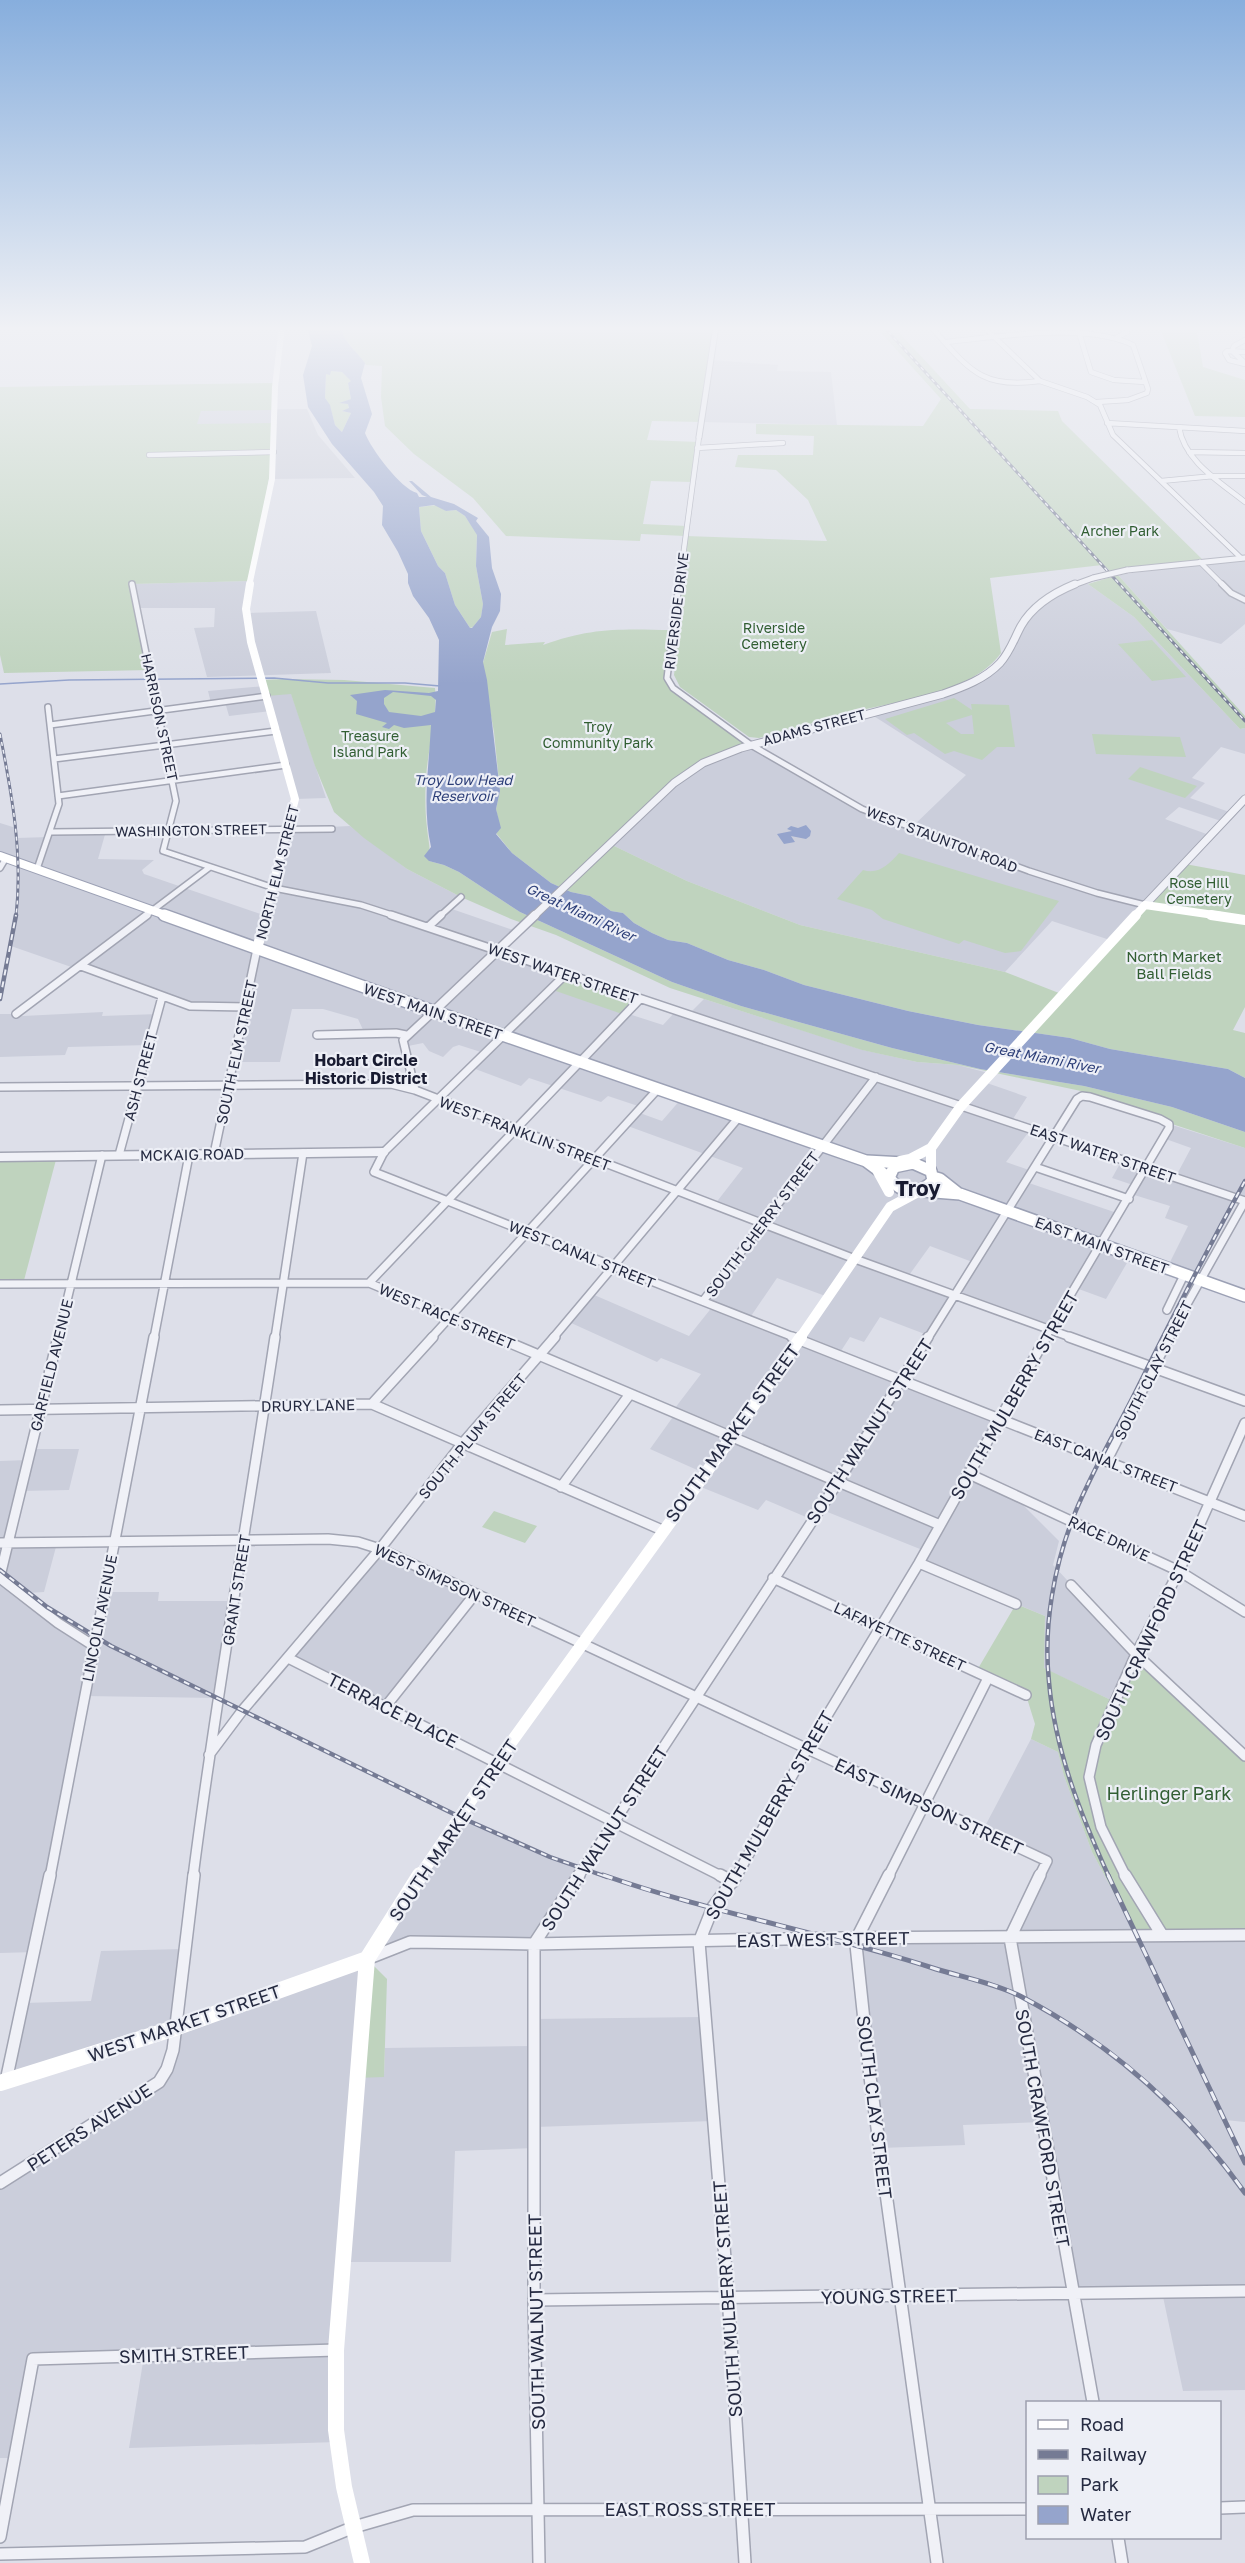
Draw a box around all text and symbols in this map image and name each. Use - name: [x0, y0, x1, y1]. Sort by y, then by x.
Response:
- park label: Archer Park: [1081, 522, 1159, 539]
- street label: RIVERSIDE DRIVE: [660, 551, 692, 671]
- park label: Riverside Cemetery: [741, 619, 807, 652]
- street label: HARRISON STREET: [138, 652, 182, 783]
- street label: ADAMS STREET: [761, 705, 868, 749]
- park label: Troy Community Park: [542, 718, 654, 751]
- park label: Treasure Island Park: [332, 727, 408, 760]
- water label: Troy Low Head Reservoir: [414, 771, 514, 804]
- street label: WEST STAUNTON ROAD: [864, 802, 1020, 876]
- street label: NORTH ELM STREET: [252, 803, 302, 941]
- street label: WASHINGTON STREET: [115, 820, 267, 840]
- park label: Rose Hill Cemetery: [1166, 874, 1232, 907]
- water label: Great Miami River: [524, 879, 640, 946]
- street label: WEST WATER STREET: [486, 939, 640, 1007]
- park label: North Market Ball Fields: [1126, 947, 1222, 982]
- street label: SOUTH ELM STREET: [212, 978, 260, 1126]
- street label: WEST MAIN STREET: [361, 979, 505, 1043]
- street label: ASH STREET: [119, 1030, 161, 1122]
- water label: Great Miami River: [982, 1037, 1104, 1077]
- district label: Hobart Circle Historic District: [305, 1050, 427, 1088]
- street label: WEST FRANKLIN STREET: [437, 1092, 613, 1174]
- street label: EAST WATER STREET: [1028, 1120, 1178, 1186]
- street label: MCKAIG ROAD: [140, 1144, 244, 1164]
- street label: SOUTH CHERRY STREET: [702, 1148, 822, 1300]
- district label: Troy: [895, 1175, 941, 1201]
- street label: EAST MAIN STREET: [1033, 1212, 1171, 1278]
- street label: WEST CANAL STREET: [506, 1216, 658, 1292]
- street label: WEST RACE STREET: [376, 1279, 518, 1353]
- street label: SOUTH MULBERRY STREET: [945, 1287, 1083, 1503]
- street label: GARFIELD AVENUE: [26, 1297, 76, 1433]
- street label: SOUTH CLAY STREET: [1110, 1297, 1196, 1443]
- street label: SOUTH WALNUT STREET: [801, 1334, 937, 1528]
- street label: SOUTH MARKET STREET: [660, 1340, 804, 1526]
- street label: SOUTH PLUM STREET: [414, 1370, 530, 1502]
- street label: DRURY LANE: [261, 1395, 355, 1415]
- street label: EAST CANAL STREET: [1032, 1424, 1180, 1496]
- street label: RACE DRIVE: [1065, 1511, 1153, 1565]
- street label: SOUTH CRAWFORD STREET: [1090, 1516, 1212, 1744]
- street label: GRANT STREET: [218, 1533, 254, 1647]
- street label: WEST SIMPSON STREET: [372, 1540, 538, 1630]
- street label: LINCOLN AVENUE: [78, 1553, 120, 1683]
- street label: LAFAYETTE STREET: [831, 1598, 969, 1674]
- street label: TERRACE PLACE: [324, 1668, 462, 1752]
- street label: SOUTH MULBERRY STREET: [700, 1707, 838, 1923]
- street label: SOUTH MARKET STREET: [384, 1735, 522, 1925]
- street label: SOUTH WALNUT STREET: [536, 1741, 672, 1935]
- street label: EAST SIMPSON STREET: [831, 1753, 1027, 1859]
- park label: Herlinger Park: [1107, 1782, 1231, 1804]
- street label: EAST WEST STREET: [736, 1926, 910, 1952]
- street label: WEST MARKET STREET: [85, 1980, 283, 2066]
- street label: SOUTH CRAWFORD STREET: [1011, 2007, 1075, 2249]
- street label: SOUTH CLAY STREET: [853, 2014, 897, 2200]
- street label: PETERS AVENUE: [22, 2078, 156, 2176]
- street label: SOUTH MULBERRY STREET: [708, 2180, 746, 2418]
- street label: SOUTH WALNUT STREET: [523, 2214, 549, 2430]
- street label: YOUNG STREET: [821, 2284, 957, 2308]
- street label: SMITH STREET: [119, 2341, 249, 2367]
- legend: [1026, 2401, 1221, 2539]
- text: Road: [1080, 2413, 1124, 2435]
- text: Railway: [1080, 2443, 1147, 2465]
- text: Park: [1080, 2473, 1119, 2495]
- street label: EAST ROSS STREET: [605, 2498, 776, 2520]
- text: Water: [1080, 2503, 1131, 2525]

